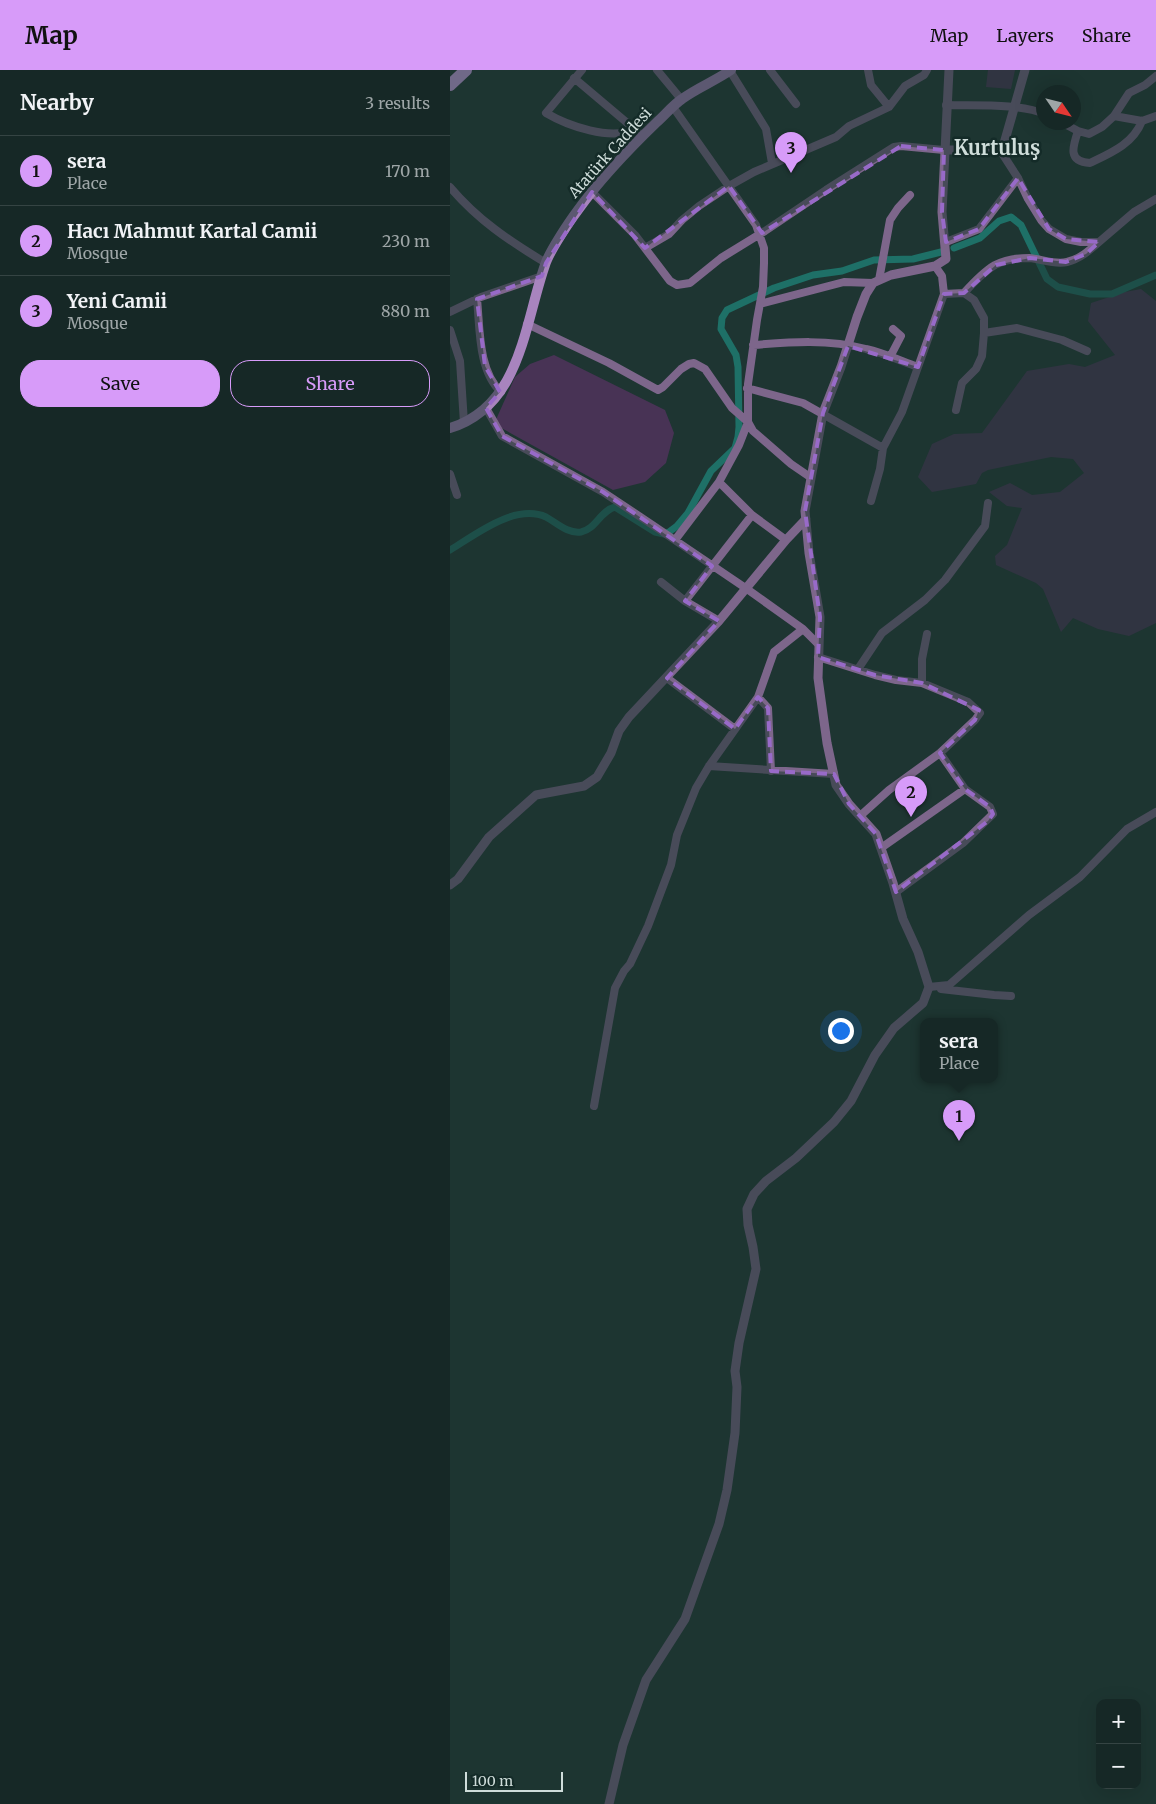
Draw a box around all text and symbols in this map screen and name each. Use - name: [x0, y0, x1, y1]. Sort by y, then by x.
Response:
- text: Map: [25, 20, 78, 51]
- text: Map: [930, 24, 968, 47]
- text: Layers: [996, 24, 1054, 47]
- text: Share: [1082, 24, 1131, 47]
- north arrow: [1036, 85, 1081, 130]
- text: Nearby: [20, 89, 94, 116]
- text: 3 results: [365, 93, 430, 113]
- street label: Atatürk Caddesi: [563, 103, 655, 203]
- pin: 3: [775, 132, 807, 173]
- district label: Kurtuluş: [954, 135, 1040, 160]
- text: sera: [67, 149, 106, 173]
- text: 1: [32, 161, 40, 181]
- text: 170 m: [385, 161, 430, 181]
- text: Place: [67, 173, 107, 193]
- text: Hacı Mahmut Kartal Camii: [67, 219, 317, 243]
- text: 2: [31, 231, 41, 251]
- text: 230 m: [382, 231, 430, 251]
- text: Mosque: [67, 243, 128, 263]
- text: Yeni Camii: [67, 289, 167, 313]
- text: 3: [31, 301, 41, 321]
- text: 880 m: [381, 301, 430, 321]
- text: Mosque: [67, 313, 128, 333]
- button: Save: [20, 360, 220, 407]
- button: Share: [230, 360, 430, 407]
- pin: 2: [895, 776, 927, 817]
- your location: [828, 1018, 854, 1044]
- popup: [920, 1018, 998, 1083]
- text: sera: [939, 1029, 978, 1053]
- text: Place: [939, 1053, 979, 1073]
- pin: 1: [943, 1100, 975, 1141]
- map controls: [1096, 1699, 1141, 1789]
- button: +: [1096, 1699, 1141, 1744]
- button: −: [1096, 1744, 1141, 1789]
- scale bar: [465, 1769, 562, 1792]
- text: 100 m: [472, 1772, 513, 1790]

